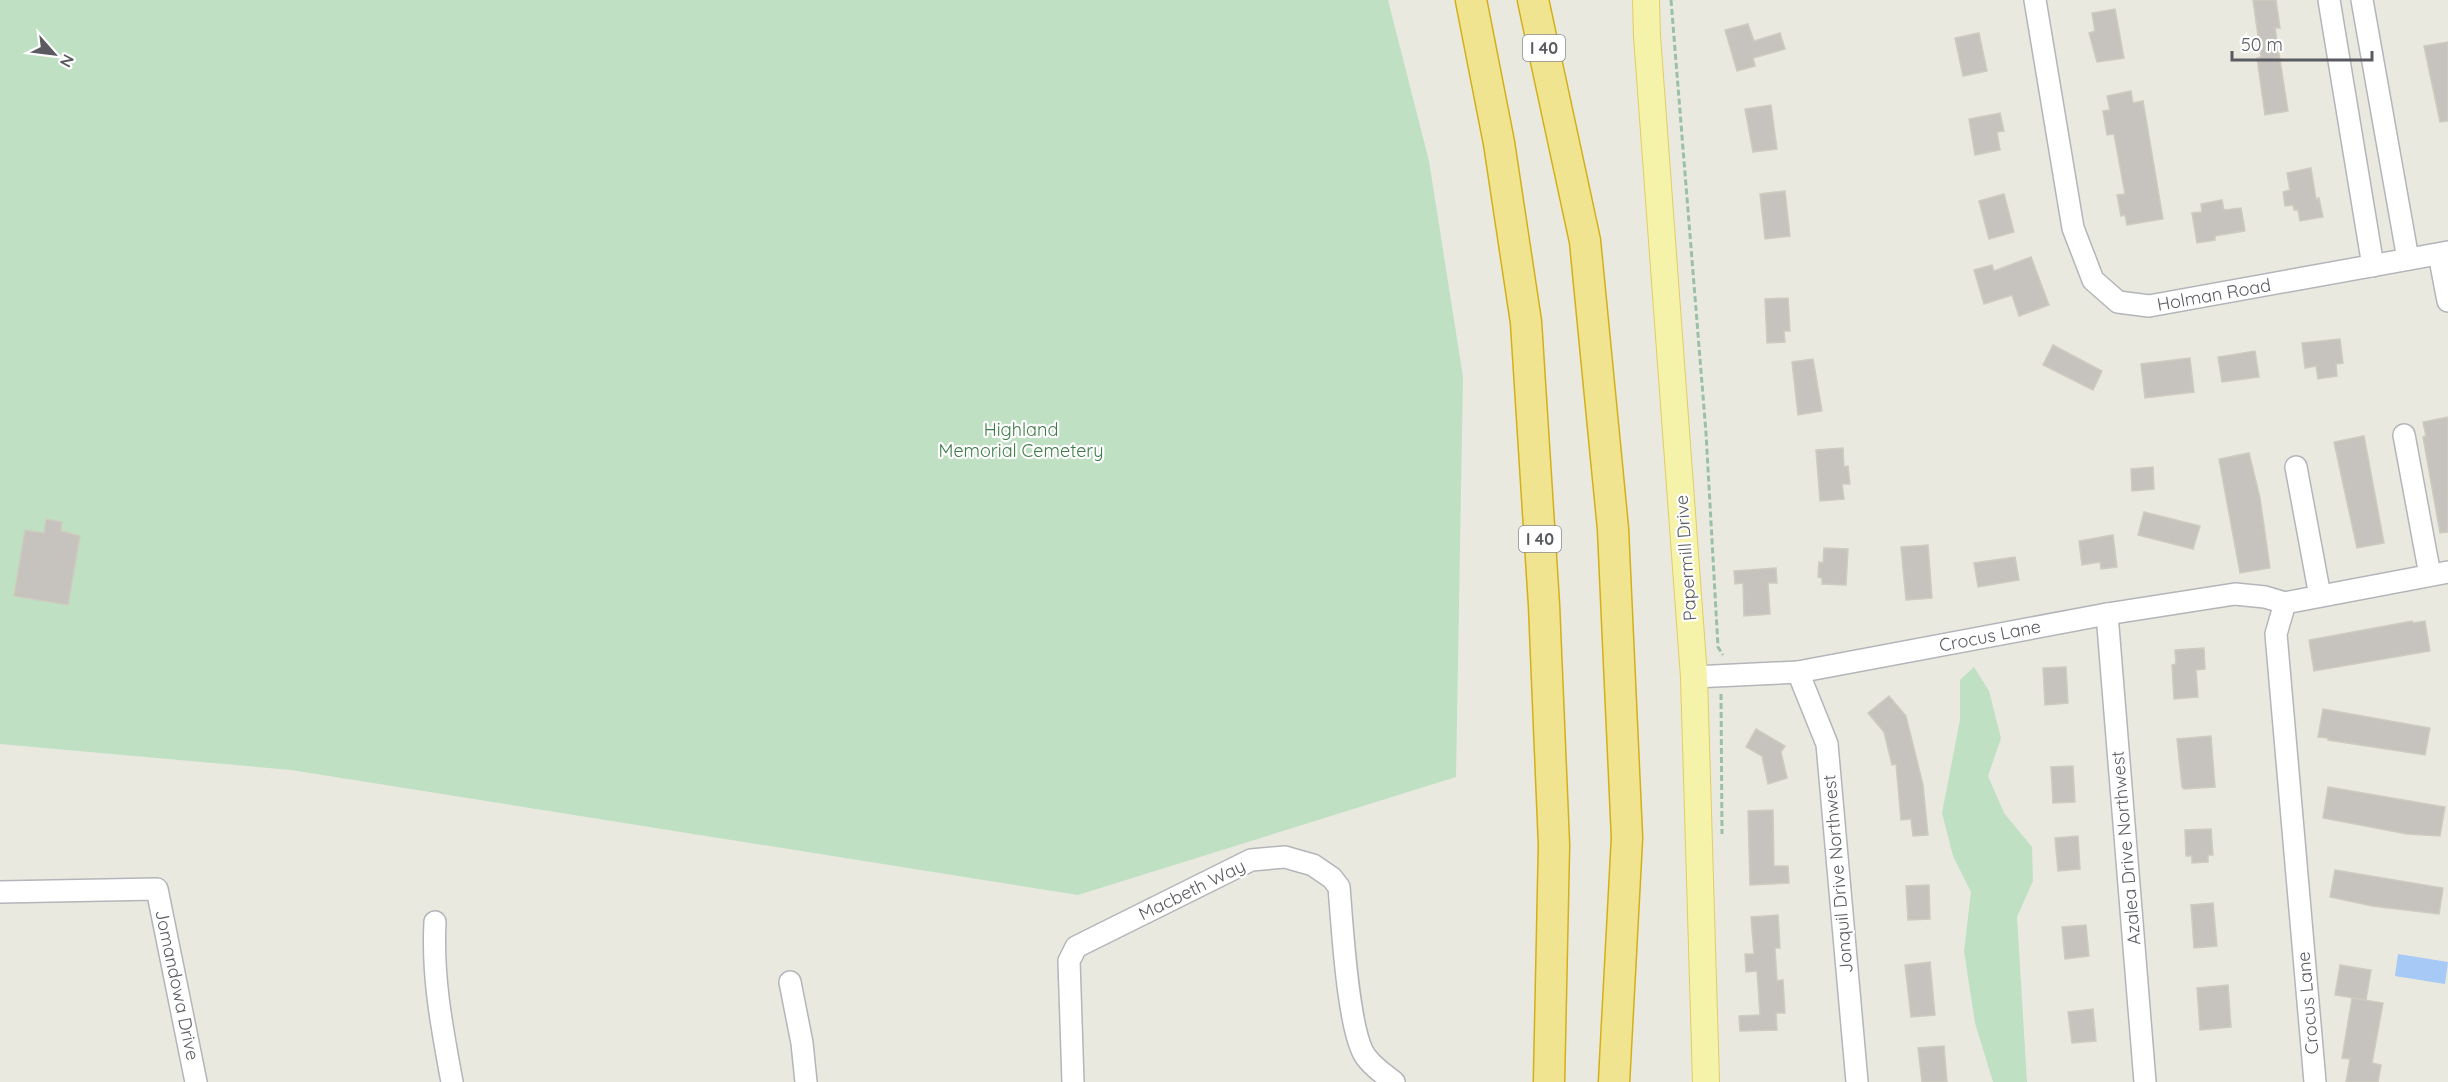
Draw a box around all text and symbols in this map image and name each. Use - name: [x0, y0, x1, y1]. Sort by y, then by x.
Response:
- north arrow: [24, 24, 84, 84]
- scale bar: [2232, 24, 2372, 62]
- text: 50 m: [2241, 33, 2283, 56]
- road number: I 40: [1523, 35, 1565, 61]
- text: N: [56, 51, 79, 71]
- street label: Holman Road: [2155, 273, 2273, 316]
- park label: Highland Memorial Cemetery: [939, 418, 1103, 462]
- street label: Papermill Drive: [1670, 494, 1701, 622]
- road number: I 40: [1519, 526, 1561, 552]
- street label: Crocus Lane: [1937, 614, 2043, 657]
- street label: Azalea Drive Northwest: [2106, 750, 2145, 946]
- street label: Jonquil Drive Northwest: [1817, 774, 1858, 974]
- street label: Macbeth Way: [1135, 854, 1249, 925]
- street label: Jomandowa Drive: [150, 907, 205, 1062]
- street label: Crocus Lane: [2292, 951, 2323, 1055]

